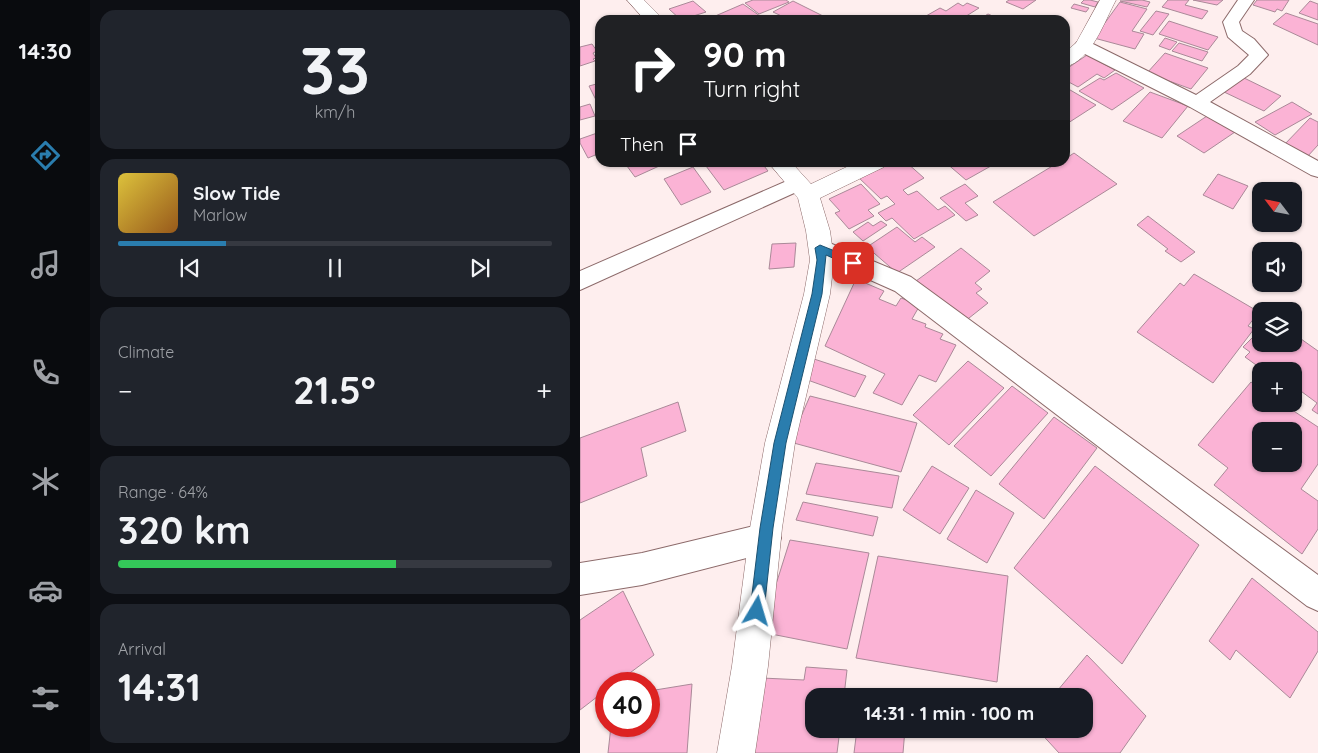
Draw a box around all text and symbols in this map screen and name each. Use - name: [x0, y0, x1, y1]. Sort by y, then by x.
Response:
- text: 33: [300, 29, 370, 110]
- text: 90 m: [703, 32, 786, 76]
- icon: right: [620, 35, 685, 100]
- text: 14:30: [19, 37, 71, 65]
- text: Turn right: [703, 75, 800, 103]
- text: km/h: [315, 102, 355, 122]
- icon: arrive: [674, 130, 702, 158]
- text: Then: [620, 132, 664, 156]
- icon: directions: [28, 138, 63, 173]
- text: Slow Tide: [193, 181, 281, 205]
- north arrow: [1252, 182, 1302, 232]
- map controls: [1252, 182, 1302, 472]
- text: Marlow: [193, 205, 247, 225]
- pin: [832, 242, 874, 284]
- button: sound: [1252, 242, 1302, 292]
- icon: music: [28, 247, 63, 282]
- icon: arrive: [839, 249, 867, 277]
- icon: previous: [176, 254, 204, 282]
- icon: pause: [321, 254, 349, 282]
- icon: next: [466, 254, 494, 282]
- button: layers: [1252, 302, 1302, 352]
- text: Climate: [118, 342, 174, 362]
- icon: phone: [28, 355, 63, 390]
- button: +: [1252, 362, 1302, 412]
- text: 21.5°: [293, 366, 376, 414]
- text: −: [118, 373, 133, 408]
- text: +: [536, 373, 552, 408]
- button: −: [1252, 422, 1302, 472]
- icon: climate: [28, 464, 63, 499]
- text: Range · 64%: [118, 482, 208, 502]
- text: 320 km: [118, 506, 251, 554]
- icon: car: [28, 573, 63, 608]
- position arrow: [730, 584, 782, 636]
- text: Arrival: [118, 639, 166, 659]
- text: 14:31: [118, 663, 201, 711]
- speed limit sign: 40: [595, 672, 660, 737]
- icon: filters: [28, 681, 63, 716]
- text: 14:31 · 1 min · 100 m: [864, 701, 1034, 725]

